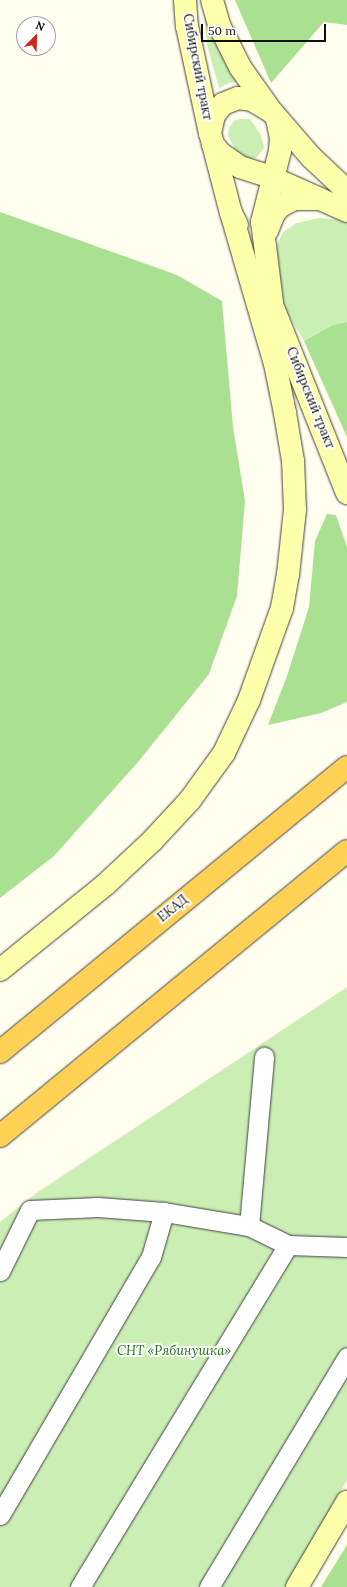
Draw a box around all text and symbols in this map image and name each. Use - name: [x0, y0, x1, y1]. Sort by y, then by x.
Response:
- street label: Сибирский тракт: [179, 12, 215, 122]
- north arrow: [16, 16, 56, 56]
- scale bar: [203, 16, 328, 42]
- text: N: [34, 18, 47, 34]
- text: 50 m: [208, 23, 236, 38]
- street label: Сибирский тракт: [283, 345, 337, 451]
- street label: ЕКАД: [155, 892, 191, 926]
- park label: СНТ «Рябинушка»: [117, 1343, 231, 1359]

